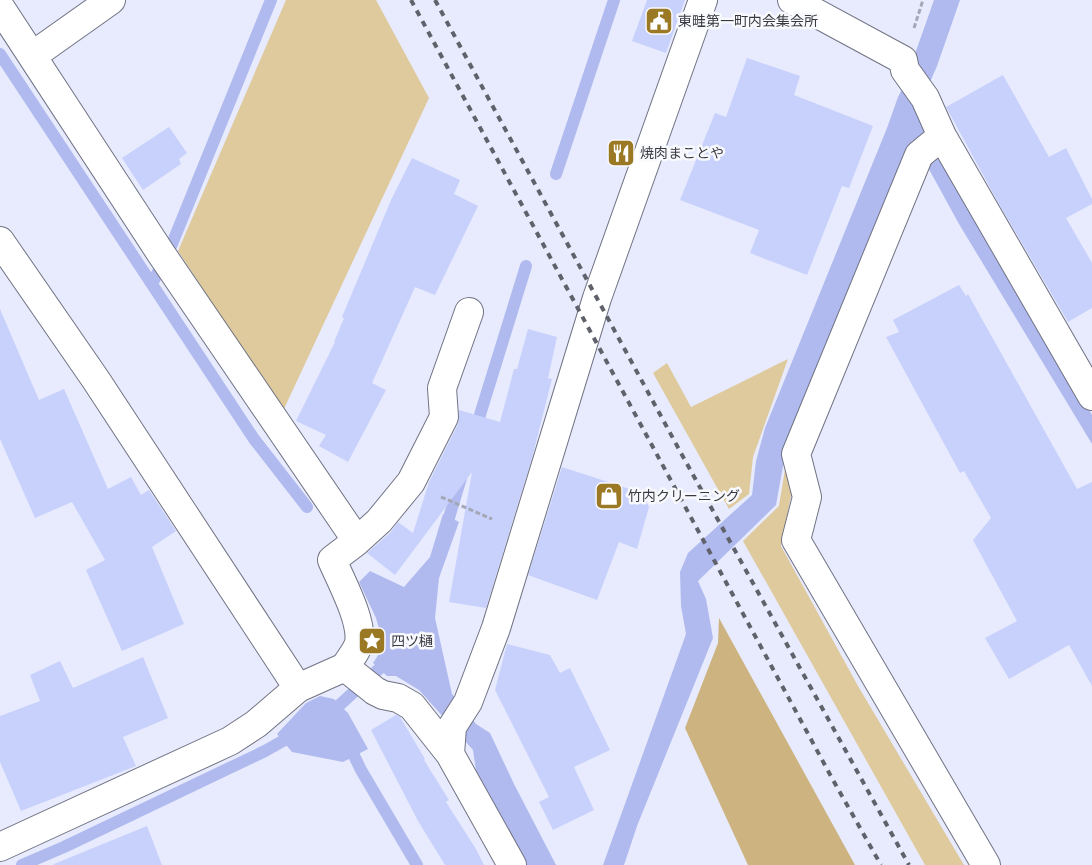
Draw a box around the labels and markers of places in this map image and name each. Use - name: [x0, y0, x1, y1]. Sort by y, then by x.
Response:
- public building icon: 東畦第一町内会集会所: [644, 6, 674, 36]
- place label: 東畦第一町内会集会所: [678, 13, 818, 29]
- restaurant icon: 焼肉まことや: [606, 138, 636, 168]
- place label: 焼肉まことや: [640, 145, 724, 161]
- shop icon: 竹内クリーニング: [594, 481, 624, 511]
- place label: 竹内クリーニング: [628, 488, 740, 504]
- place icon: 四ツ樋: [357, 626, 387, 656]
- place label: 四ツ樋: [391, 633, 433, 649]

